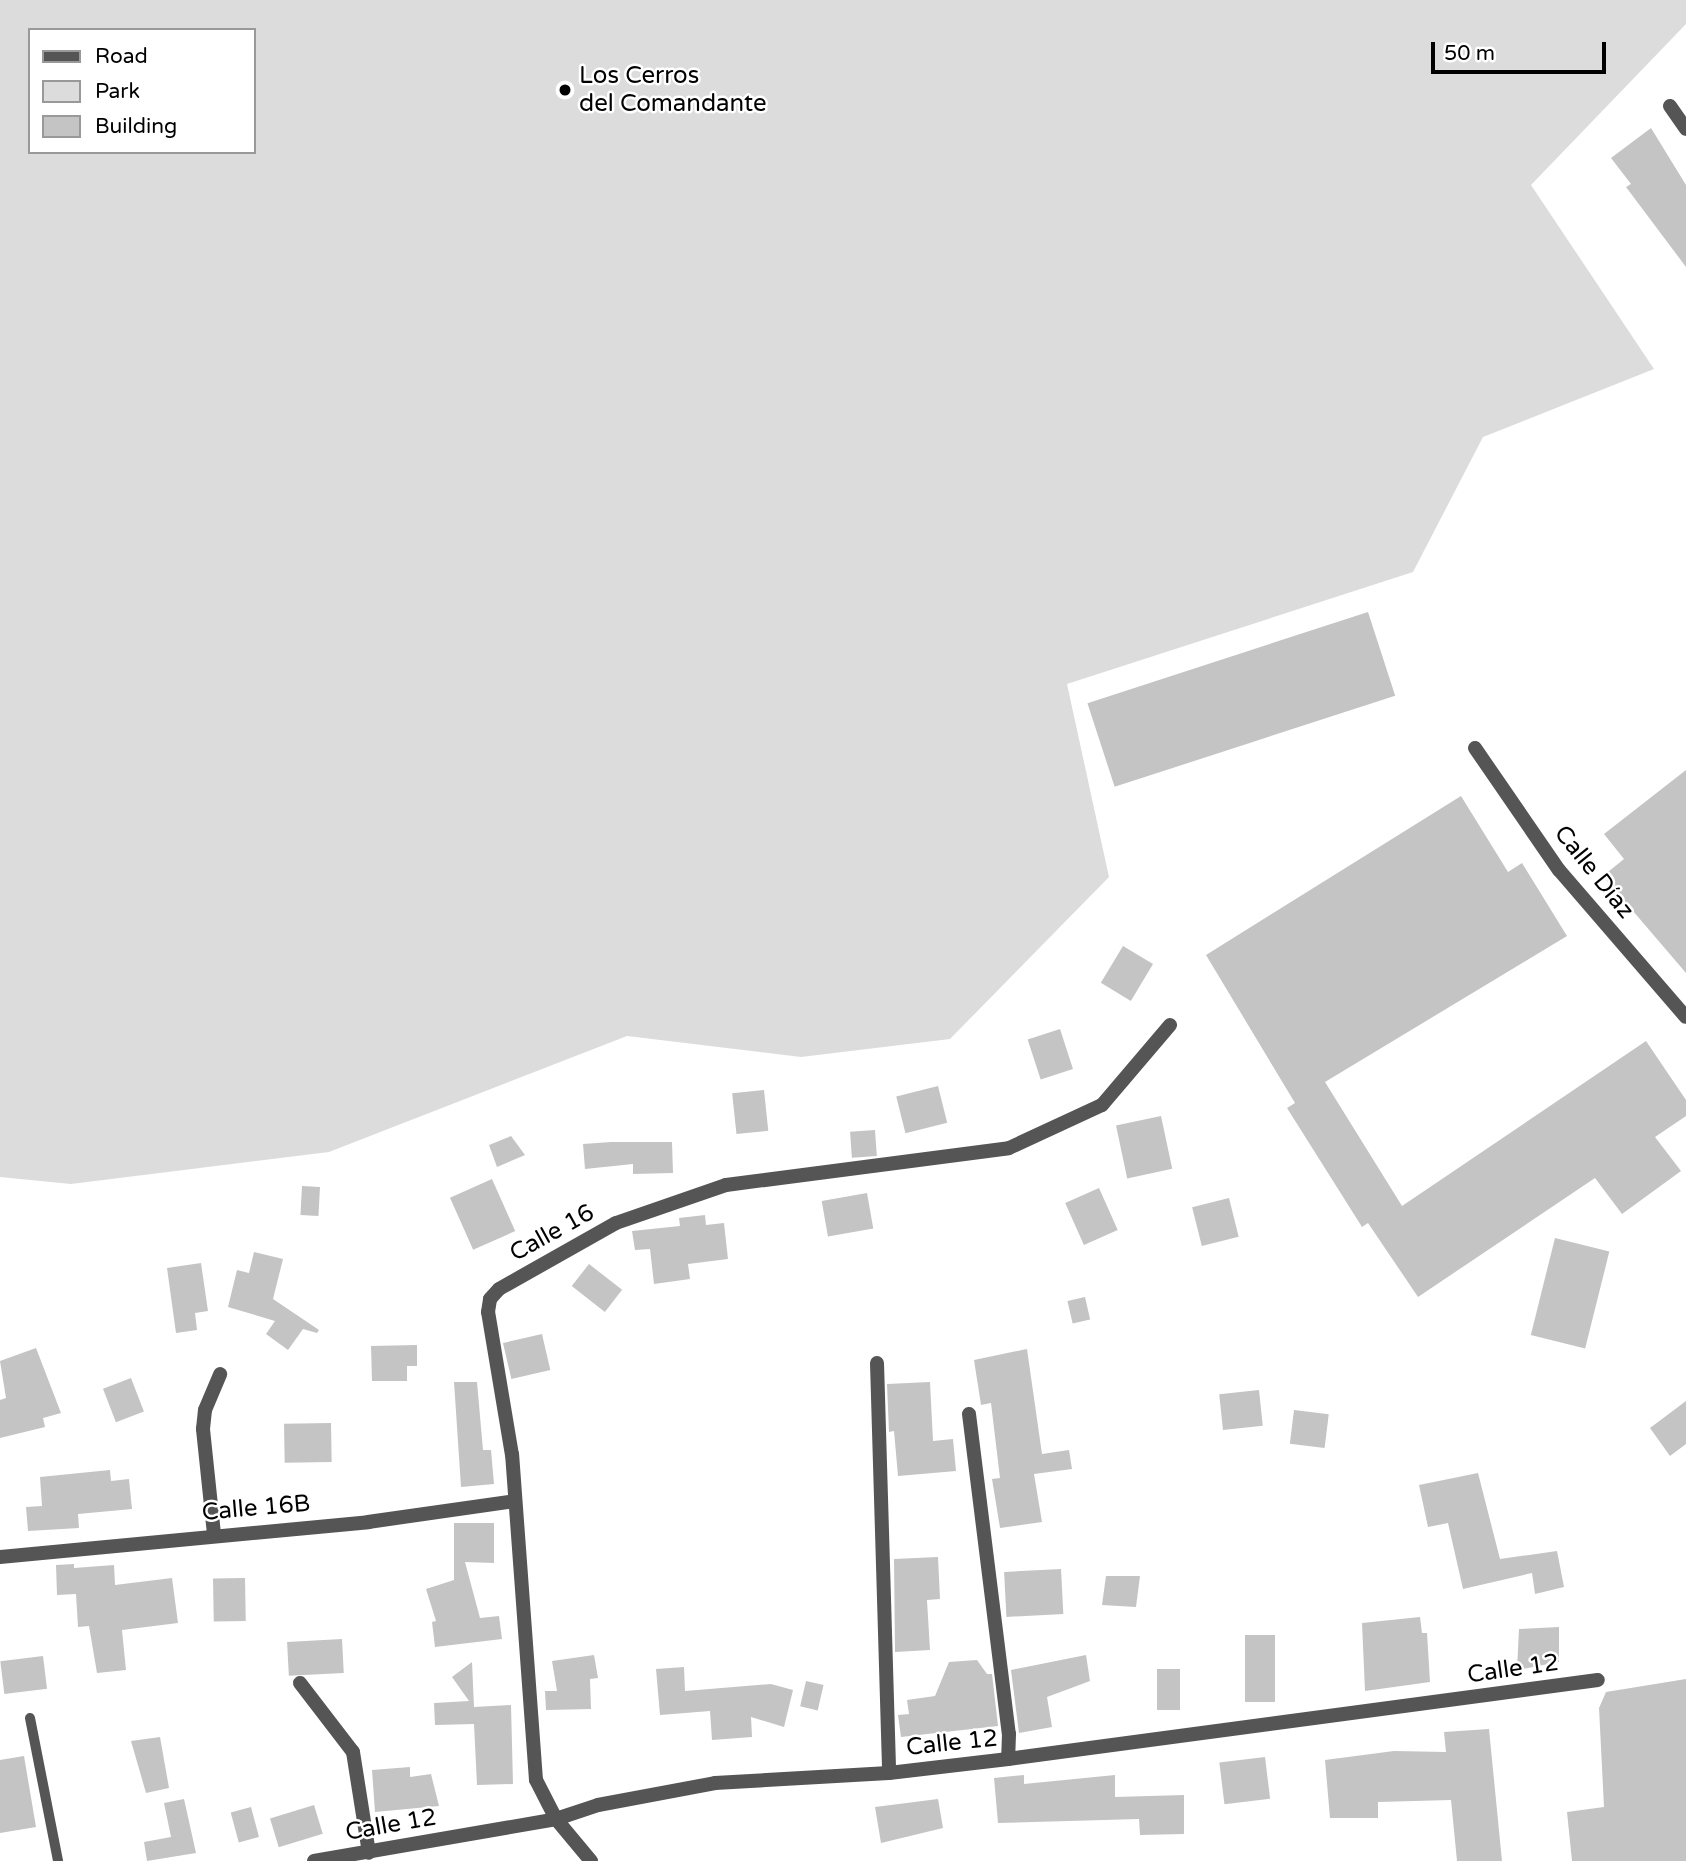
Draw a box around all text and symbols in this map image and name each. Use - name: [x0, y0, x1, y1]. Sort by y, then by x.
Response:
- legend: [28, 28, 256, 154]
- scale bar: [1434, 28, 1609, 72]
- text: 50 m: [1444, 41, 1495, 66]
- text: Road: [95, 44, 148, 69]
- place label: Los Cerros del Comandante: [579, 62, 767, 118]
- text: Park: [95, 79, 140, 104]
- marker: Los Cerros del Comandante: [557, 82, 573, 98]
- text: Building: [95, 114, 177, 139]
- street label: Calle Díaz: [1548, 820, 1640, 924]
- street label: Calle 16: [505, 1198, 599, 1268]
- street label: Calle 16B: [201, 1489, 311, 1527]
- street label: Calle 12: [1465, 1648, 1561, 1690]
- street label: Calle 12: [905, 1724, 999, 1762]
- street label: Calle 12: [343, 1803, 439, 1847]

